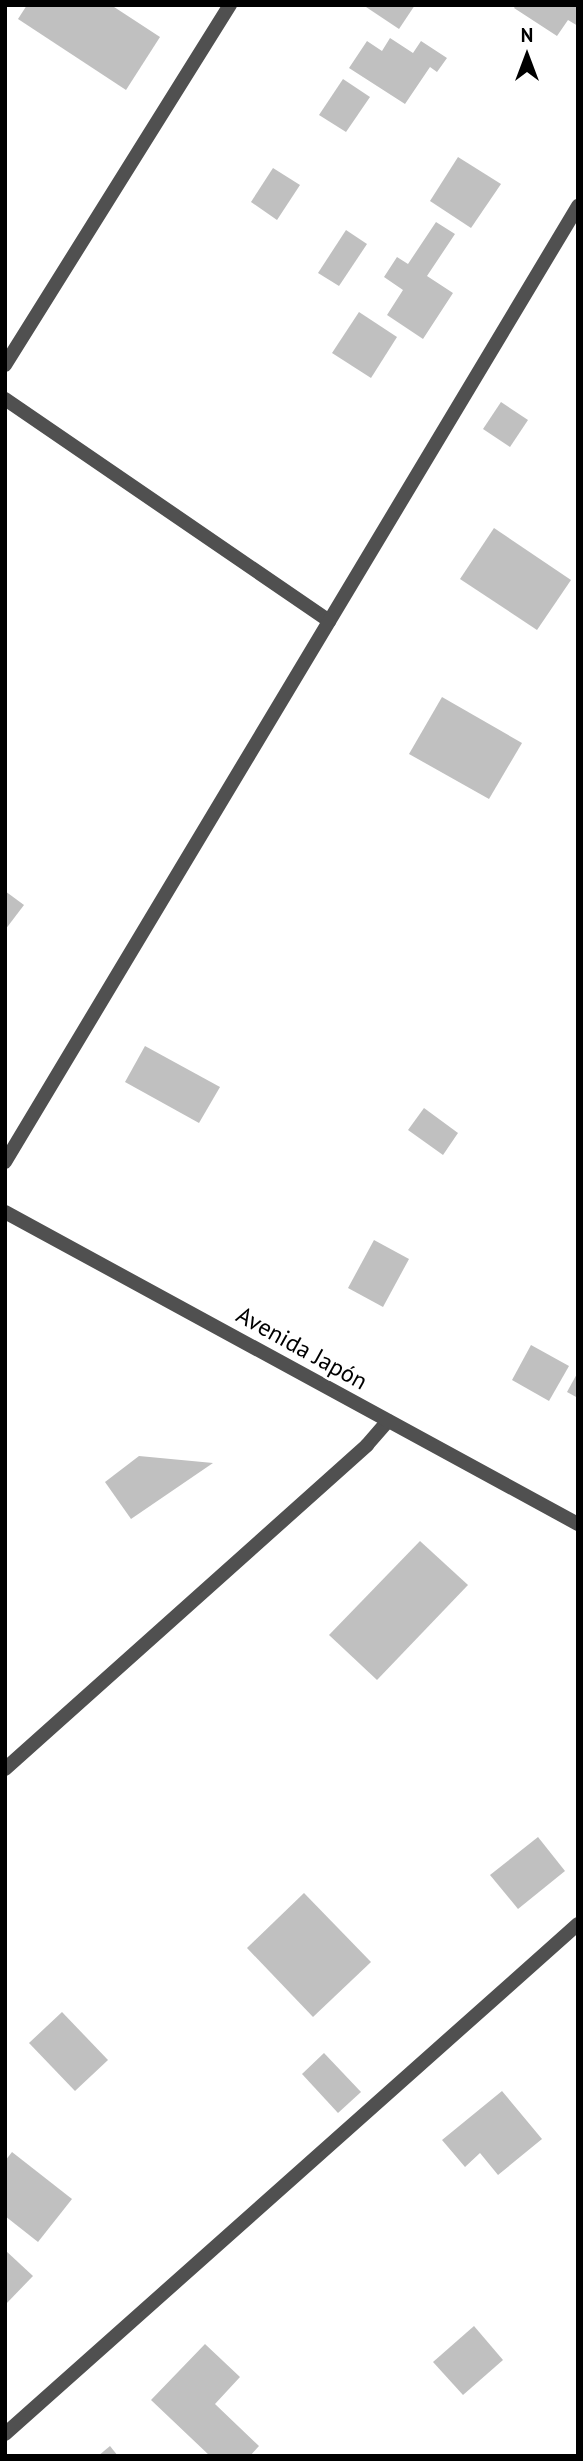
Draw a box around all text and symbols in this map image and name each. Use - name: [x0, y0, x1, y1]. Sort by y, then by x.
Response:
- north arrow: [492, 21, 562, 91]
- text: N: [521, 23, 533, 47]
- street label: Avenida Japón: [231, 1300, 373, 1396]

